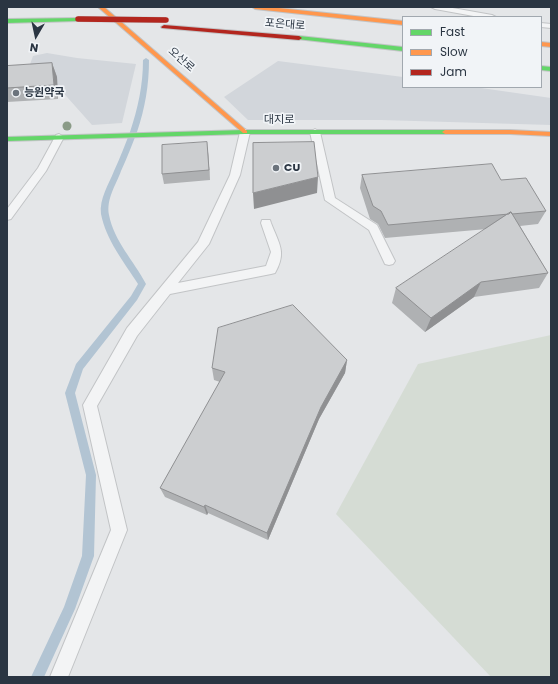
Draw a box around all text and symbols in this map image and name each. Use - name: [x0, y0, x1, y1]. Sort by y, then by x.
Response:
- north arrow: [16, 16, 56, 56]
- legend: [402, 16, 542, 88]
- street label: 포은대로: [264, 17, 306, 33]
- text: Fast: [440, 23, 465, 40]
- text: N: [29, 39, 39, 56]
- text: Slow: [440, 43, 468, 60]
- street label: 오산로: [165, 45, 197, 75]
- text: Jam: [440, 63, 467, 80]
- place label: 능원약국: [24, 86, 64, 100]
- marker: 능원약국: [11, 88, 21, 98]
- street label: 대지로: [264, 113, 294, 127]
- place label: CU: [284, 161, 300, 175]
- marker: CU: [271, 163, 281, 173]

